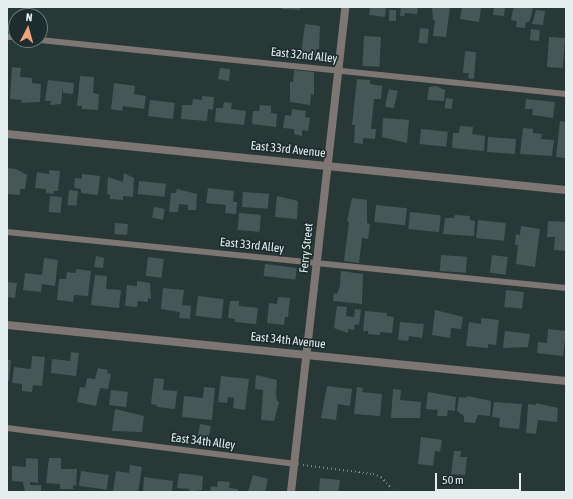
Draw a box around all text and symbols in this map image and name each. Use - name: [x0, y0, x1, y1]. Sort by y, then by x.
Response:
- north arrow: [8, 8, 48, 48]
- text: N: [25, 11, 33, 23]
- street label: East 32nd Alley: [270, 45, 338, 67]
- street label: East 33rd Avenue: [250, 139, 326, 161]
- street label: Ferry Street: [297, 222, 317, 274]
- street label: East 33rd Alley: [219, 235, 285, 257]
- street label: East 34th Avenue: [250, 330, 326, 352]
- street label: East 34th Alley: [170, 431, 236, 453]
- scale bar: [437, 465, 523, 491]
- text: 50 m: [442, 473, 464, 487]

